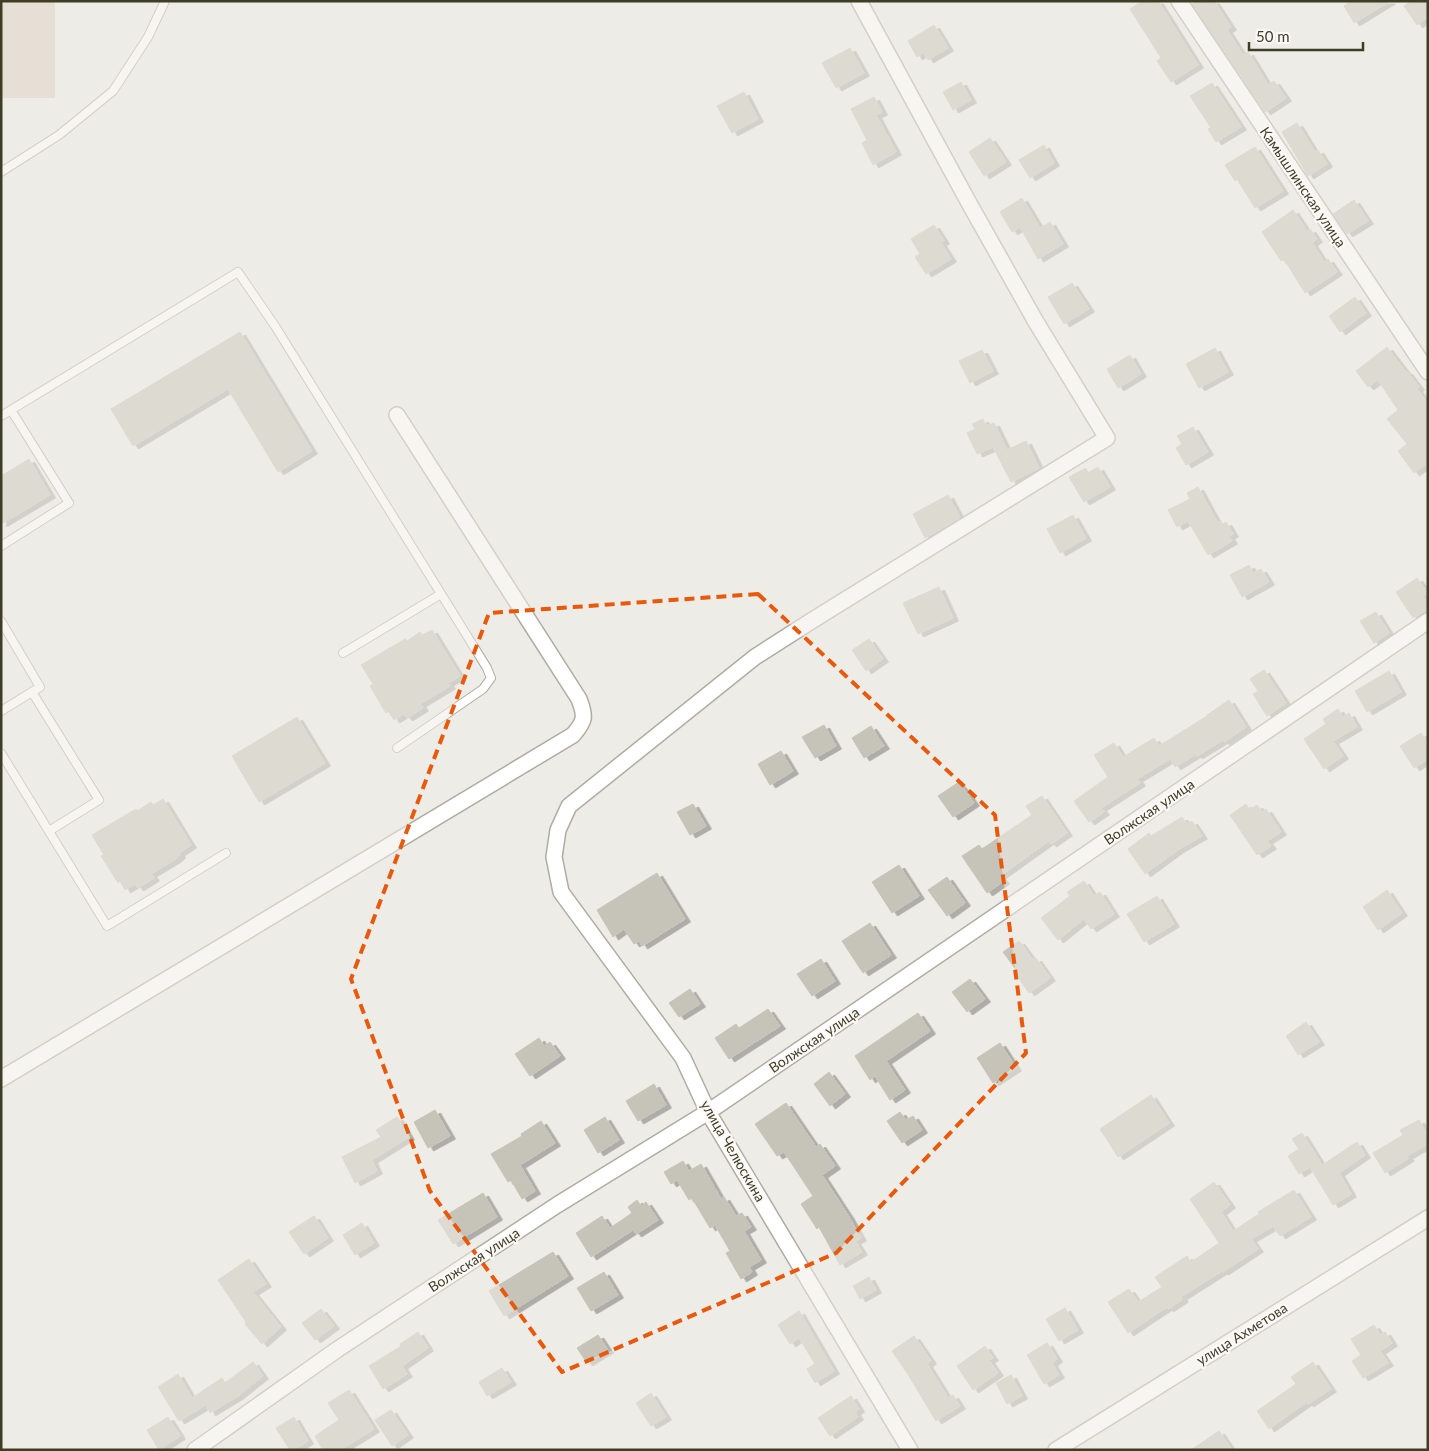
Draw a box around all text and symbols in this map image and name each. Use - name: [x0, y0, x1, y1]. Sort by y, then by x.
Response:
- scale bar: [1249, 20, 1363, 52]
- text: 50 m: [1256, 27, 1290, 45]
- street label: Камышлинская улица: [1257, 123, 1350, 250]
- street label: Волжская улица: [1100, 775, 1197, 848]
- street label: Волжская улица: [765, 1003, 862, 1076]
- street label: улица Челюскина: [698, 1097, 769, 1204]
- street label: Волжская улица: [425, 1224, 523, 1295]
- street label: улица Ахметова: [1193, 1299, 1290, 1368]

